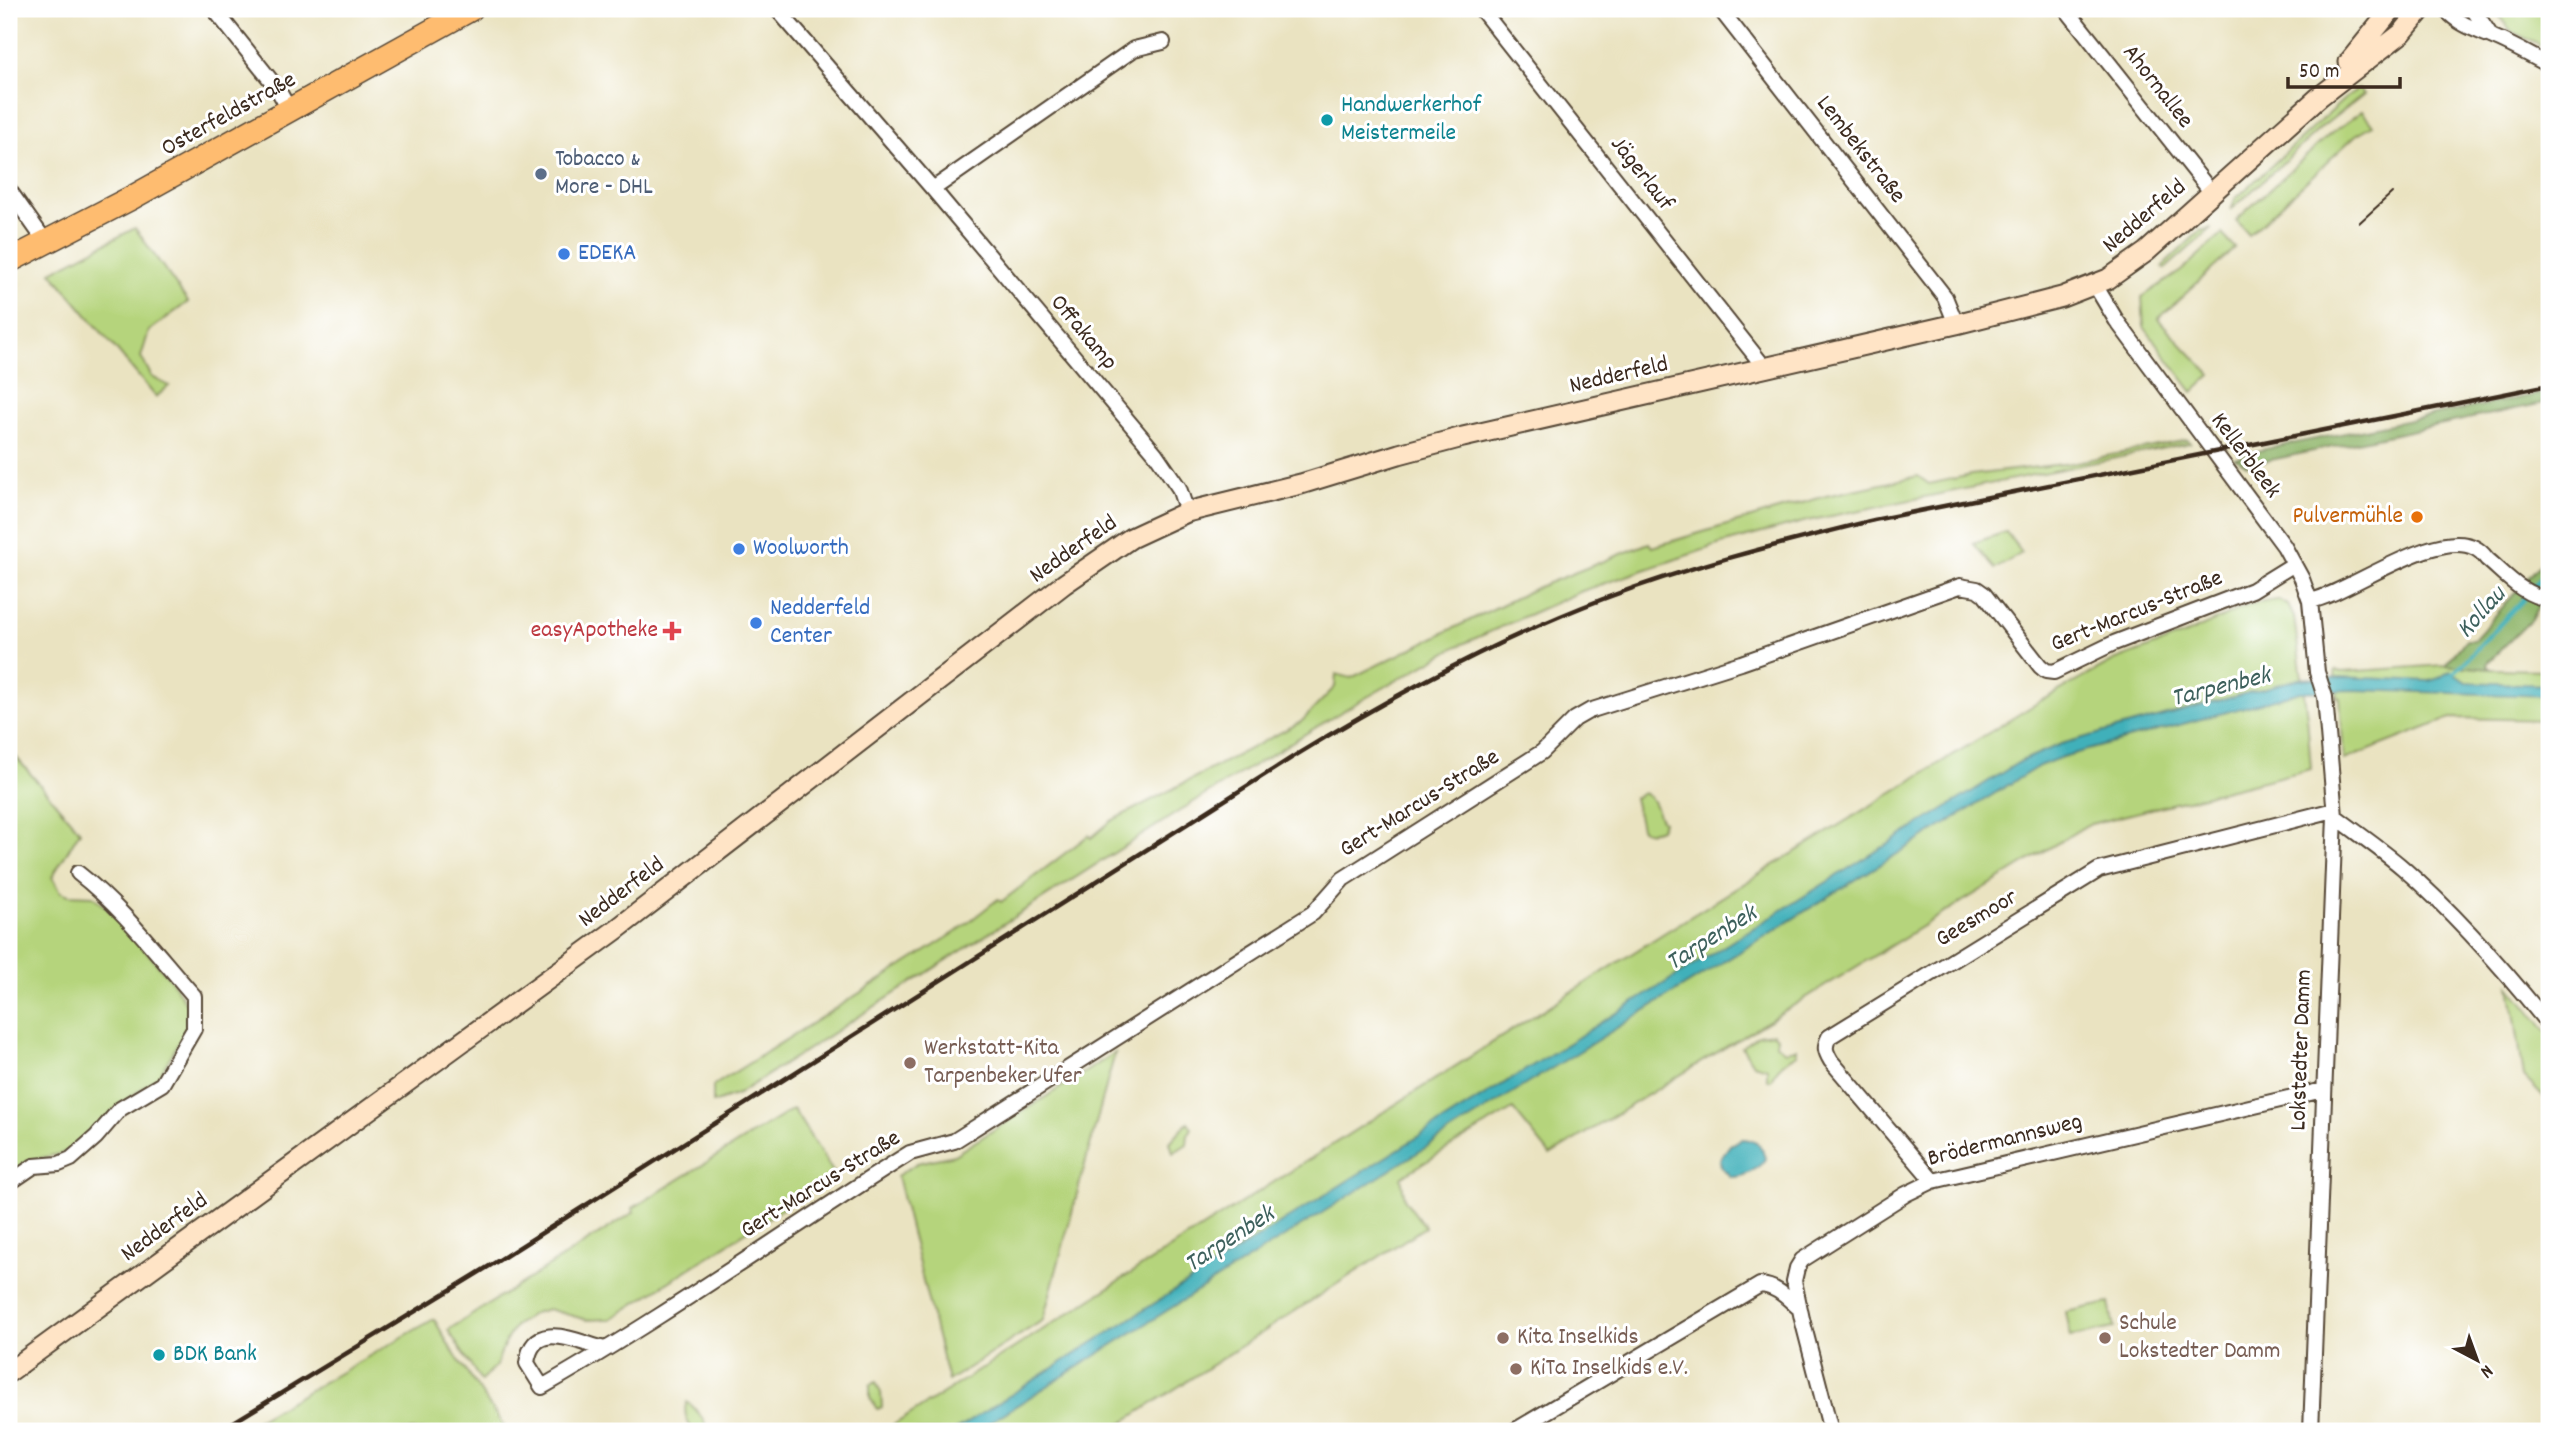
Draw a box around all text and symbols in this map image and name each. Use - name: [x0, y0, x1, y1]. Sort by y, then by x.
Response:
- street label: Ahornallee: [2113, 38, 2201, 136]
- scale bar: [2288, 46, 2400, 90]
- text: 50 m: [2299, 58, 2339, 88]
- street label: Osterfeldstraße: [155, 64, 303, 166]
- place label: Handwerkerhof Meistermeile: [1341, 89, 1482, 151]
- street label: Lembekstraße: [1807, 89, 1913, 211]
- marker: Handwerkerhof Meistermeile: [1319, 112, 1335, 128]
- street label: Jägerlauf: [1601, 129, 1681, 219]
- place label: Tobacco & More - DHL: [555, 143, 653, 205]
- marker: Tobacco & More - DHL: [533, 166, 549, 182]
- street label: Nedderfeld: [2096, 172, 2194, 262]
- place label: EDEKA: [578, 237, 636, 271]
- marker: EDEKA: [556, 246, 572, 262]
- street label: Offakamp: [1041, 288, 1125, 378]
- street label: Nedderfeld: [1566, 348, 1672, 404]
- street label: Kellerbleek: [2201, 406, 2289, 506]
- place label: Pulvermühle: [2292, 500, 2403, 534]
- street label: Nedderfeld: [1023, 507, 1125, 593]
- marker: Pulvermühle: [2409, 509, 2425, 525]
- place label: Woolworth: [753, 532, 849, 566]
- marker: Woolworth: [731, 541, 747, 557]
- street label: Gert-Marcus-Straße: [2046, 562, 2228, 662]
- water label: Kollau: [2448, 577, 2517, 647]
- place label: Nedderfeld Center: [770, 592, 870, 654]
- place label: easyApotheke: [531, 614, 658, 648]
- marker: Nedderfeld Center: [748, 615, 764, 631]
- marker: easyApotheke: [664, 623, 680, 639]
- water label: Tarpenbek: [2168, 657, 2277, 718]
- street label: Gert-Marcus-Straße: [1334, 741, 1506, 867]
- street label: Nedderfeld: [572, 849, 672, 937]
- street label: Geesmoor: [1930, 881, 2024, 957]
- water label: Tarpenbek: [1659, 895, 1767, 981]
- street label: Lokstedter Damm: [2282, 969, 2322, 1131]
- place label: Werkstatt-Kita Tarpenbeker Ufer: [924, 1032, 1082, 1094]
- marker: Werkstatt-Kita Tarpenbeker Ufer: [902, 1055, 918, 1071]
- street label: Brödermannsweg: [1924, 1105, 2086, 1177]
- street label: Gert-Marcus-Straße: [735, 1122, 907, 1248]
- street label: Nedderfeld: [114, 1185, 216, 1271]
- water label: Tarpenbek: [1178, 1196, 1284, 1283]
- place label: Schule Lokstedter Damm: [2119, 1307, 2281, 1369]
- place label: Kita Inselkids: [1517, 1321, 1639, 1355]
- north arrow: [2442, 1324, 2512, 1394]
- marker: Kita Inselkids: [1495, 1330, 1511, 1346]
- marker: Schule Lokstedter Damm: [2097, 1330, 2113, 1346]
- place label: BDK Bank: [173, 1338, 257, 1372]
- marker: BDK Bank: [151, 1347, 167, 1363]
- place label: KiTa Inselkids e.V.: [1530, 1352, 1688, 1386]
- text: N: [2473, 1357, 2498, 1383]
- marker: KiTa Inselkids e.V.: [1508, 1361, 1524, 1377]

